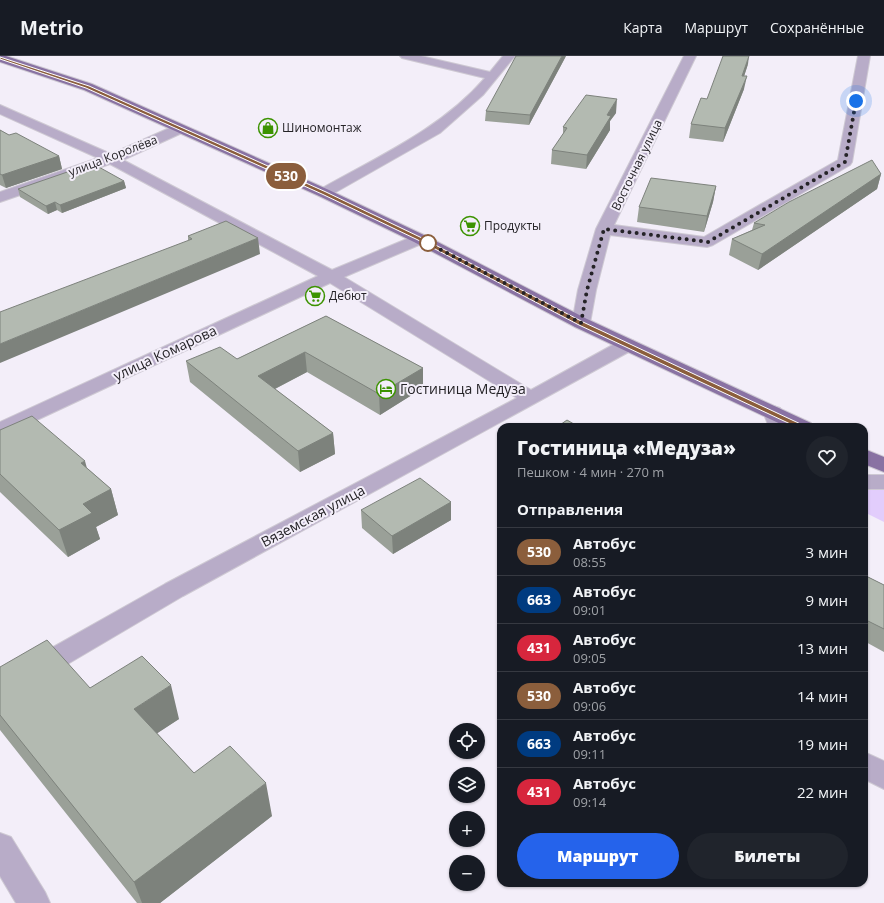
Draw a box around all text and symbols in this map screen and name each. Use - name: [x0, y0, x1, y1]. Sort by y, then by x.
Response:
- text: Metrio: [20, 15, 84, 41]
- text: Карта: [623, 18, 662, 37]
- text: Маршрут: [684, 18, 748, 37]
- text: Сохранённые: [770, 18, 864, 37]
- your location: [846, 91, 866, 111]
- street label: Восточная улица: [607, 116, 666, 213]
- shop icon: Шиномонтаж: [257, 117, 279, 139]
- place label: Шиномонтаж: [282, 119, 362, 136]
- street label: улица Королёва: [66, 131, 160, 180]
- line badge: 530: [263, 163, 309, 189]
- text: 530: [274, 166, 298, 185]
- supermarket icon: Продукты: [459, 215, 481, 237]
- place label: Продукты: [484, 217, 541, 234]
- unlabelled marker: [419, 234, 437, 252]
- supermarket icon: Дебют: [304, 285, 326, 307]
- place label: Дебют: [329, 287, 367, 304]
- street label: улица Комарова: [110, 320, 220, 385]
- hotel icon: Гостиница Медуза: [375, 378, 397, 400]
- place label: Гостиница Медуза: [400, 379, 526, 398]
- text: Гостиница «Медуза»: [517, 435, 736, 461]
- button: heart: [806, 436, 848, 478]
- text: Пешком · 4 мин · 270 m: [517, 463, 664, 481]
- street label: Вяземская улица: [257, 480, 368, 551]
- text: Отправления: [517, 499, 623, 519]
- text: Автобус: [573, 533, 636, 553]
- text: 530: [527, 542, 551, 561]
- text: 3 мин: [805, 542, 848, 562]
- text: 08:55: [573, 553, 606, 571]
- text: Автобус: [573, 581, 636, 601]
- text: 663: [527, 590, 551, 609]
- text: 9 мин: [805, 590, 848, 610]
- text: 09:01: [573, 601, 606, 619]
- text: Автобус: [573, 629, 636, 649]
- text: 431: [527, 638, 551, 657]
- text: 13 мин: [797, 638, 848, 658]
- text: 09:05: [573, 649, 606, 667]
- text: Автобус: [573, 677, 636, 697]
- text: 530: [527, 686, 551, 705]
- text: 14 мин: [797, 686, 848, 706]
- text: 09:06: [573, 697, 606, 715]
- map controls: [449, 723, 485, 891]
- button: locate: [449, 723, 485, 759]
- text: Автобус: [573, 725, 636, 745]
- text: 663: [527, 734, 551, 753]
- text: 19 мин: [797, 734, 848, 754]
- text: 09:11: [573, 745, 606, 763]
- button: layers: [449, 767, 485, 803]
- text: Автобус: [573, 773, 636, 793]
- text: 431: [527, 782, 551, 801]
- text: 22 мин: [797, 782, 848, 802]
- text: 09:14: [573, 793, 606, 811]
- button: +: [449, 811, 485, 847]
- button: Маршрут: [517, 833, 679, 879]
- button: Билеты: [687, 833, 848, 879]
- button: −: [449, 855, 485, 891]

